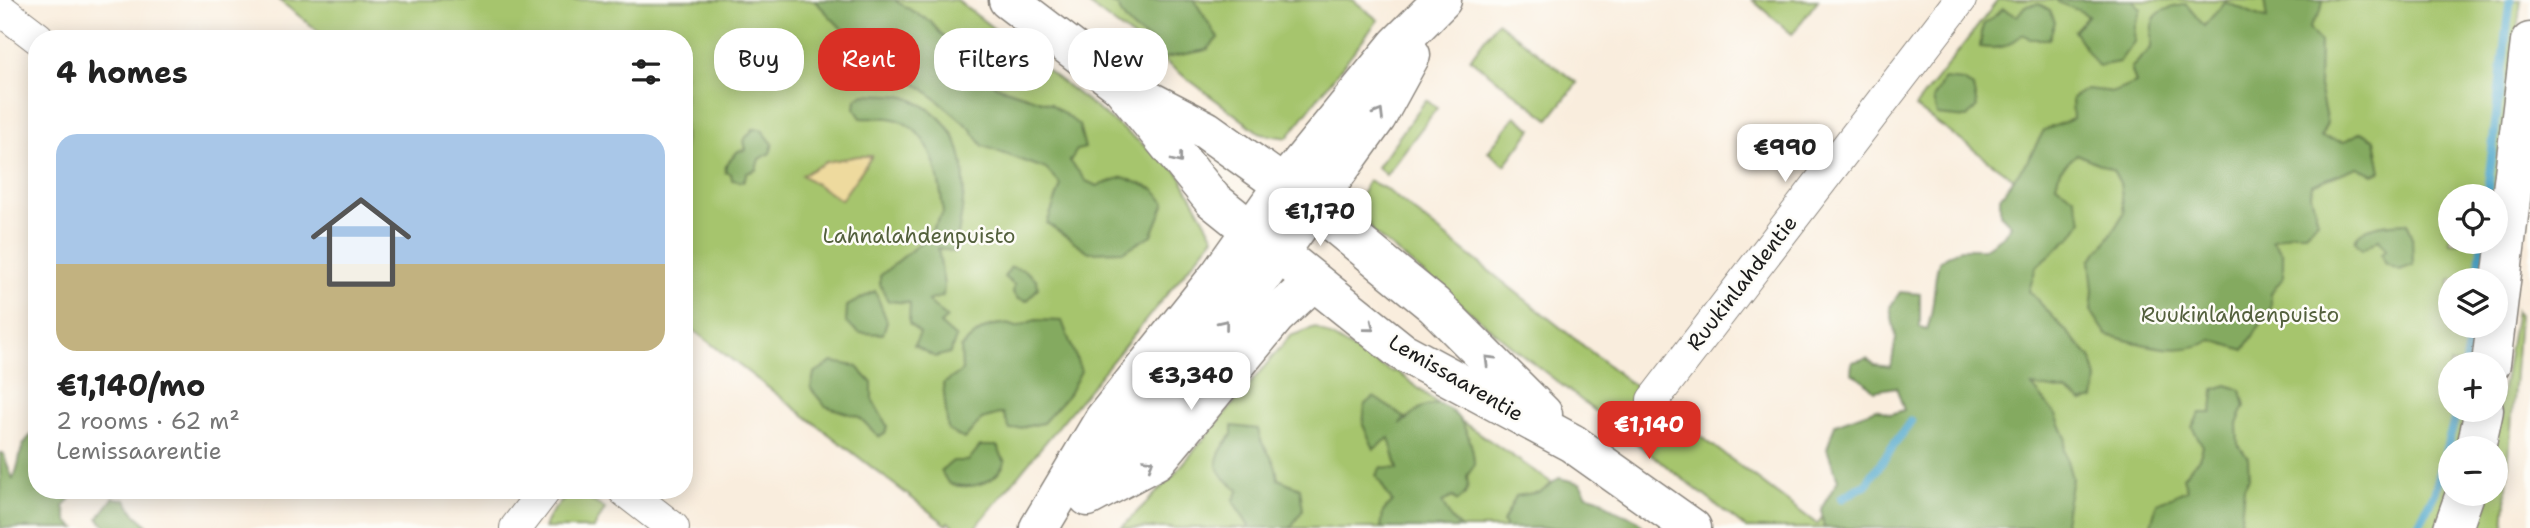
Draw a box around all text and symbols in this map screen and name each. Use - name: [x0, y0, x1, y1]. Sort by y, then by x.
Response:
- chip: Buy: [714, 28, 804, 91]
- chip: Rent: [818, 28, 920, 91]
- chip: Filters: [934, 28, 1054, 91]
- chip: New: [1068, 28, 1168, 91]
- text: 4 homes: [56, 52, 188, 93]
- icon: filters: [627, 53, 665, 91]
- one-way arrow: [1370, 108, 1383, 121]
- pin: €990: [1744, 124, 1826, 184]
- text: €990: [1753, 132, 1817, 162]
- one-way arrow: [1169, 151, 1182, 164]
- icon: home: [298, 179, 424, 305]
- map controls: [2438, 184, 2508, 506]
- button: locate: [2438, 184, 2508, 254]
- pin: €1,170: [1263, 188, 1377, 248]
- text: €1,170: [1285, 196, 1355, 226]
- street label: Ruukinlahdentie: [1681, 210, 1803, 356]
- park label: Lahnalahdenpuisto: [822, 222, 1016, 250]
- button: layers: [2438, 268, 2508, 338]
- park label: Ruukinlahdenpuisto: [2141, 301, 2339, 329]
- one-way arrow: [1363, 318, 1375, 331]
- one-way arrow: [1216, 320, 1228, 333]
- street label: Lemissaarentie: [1383, 328, 1529, 428]
- pin: €3,340: [1134, 352, 1248, 412]
- button: +: [2438, 352, 2508, 422]
- one-way arrow: [1484, 355, 1497, 368]
- text: €3,340: [1148, 360, 1234, 390]
- text: €1,140/mo: [56, 365, 205, 406]
- pin: €1,140: [1592, 402, 1706, 461]
- text: 2 rooms · 62 m²: [56, 406, 240, 436]
- text: €1,140: [1614, 409, 1684, 439]
- text: Lemissaarentie: [56, 436, 222, 466]
- button: −: [2438, 436, 2508, 506]
- one-way arrow: [1142, 459, 1155, 472]

